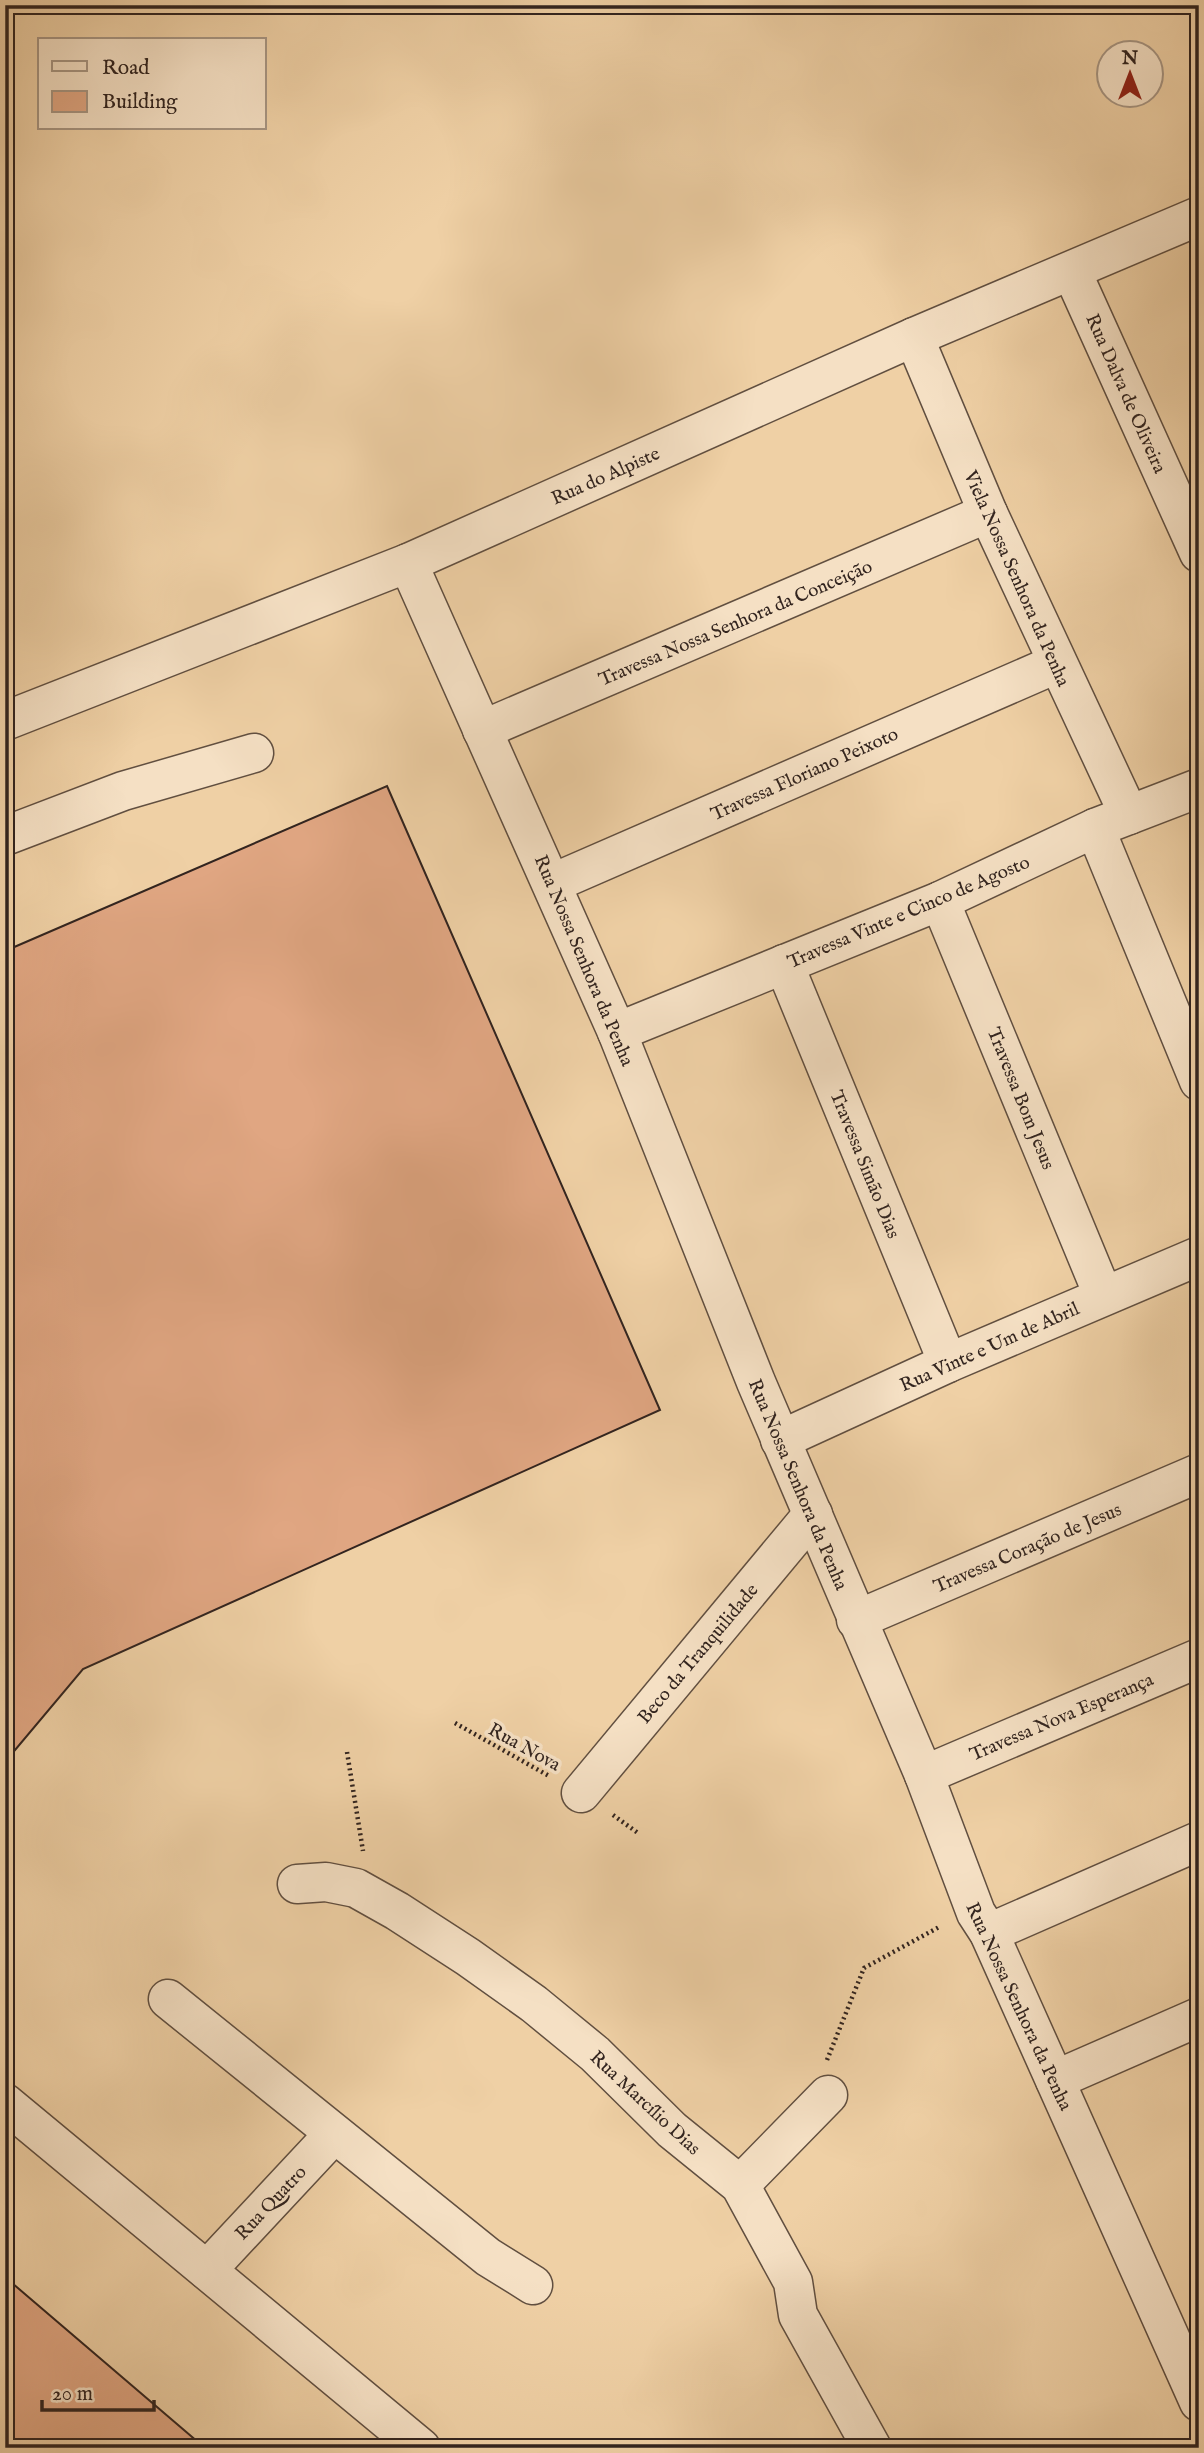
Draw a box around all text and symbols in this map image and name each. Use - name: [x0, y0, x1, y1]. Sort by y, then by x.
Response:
- legend: [38, 38, 266, 130]
- north arrow: [1096, 38, 1166, 108]
- text: N: [1121, 47, 1139, 71]
- text: Road: [102, 55, 150, 82]
- text: Building: [102, 89, 178, 116]
- street label: Rua Dalva de Oliveira: [1079, 310, 1171, 478]
- street label: Rua do Alpiste: [548, 442, 664, 511]
- street label: Viela Nossa Senhora da Penha: [957, 466, 1075, 691]
- street label: Travessa Nossa Senhora da Conceição: [595, 555, 876, 693]
- street label: Travessa Floriano Peixoto: [707, 723, 902, 827]
- street label: Travessa Vinte e Cinco de Agosto: [784, 851, 1034, 975]
- street label: Rua Nossa Senhora da Penha: [528, 852, 639, 1071]
- street label: Travessa Bom Jesus: [981, 1024, 1060, 1173]
- street label: Travessa Simão Dias: [824, 1087, 905, 1242]
- street label: Rua Vinte e Um de Abril: [896, 1297, 1084, 1398]
- street label: Rua Nossa Senhora da Penha: [742, 1376, 853, 1595]
- street label: Travessa Coração de Jesus: [930, 1498, 1125, 1599]
- street label: Beco da Tranquilidade: [633, 1579, 764, 1729]
- street label: Travessa Nova Esperança: [966, 1668, 1158, 1767]
- street label: Rua Nova: [484, 1718, 565, 1778]
- street label: Rua Nossa Senhora da Penha: [959, 1899, 1077, 2115]
- street label: Rua Marcílio Dias: [584, 2046, 705, 2161]
- street label: Rua Quatro: [231, 2161, 312, 2246]
- scale bar: [42, 2369, 154, 2413]
- text: 20 m: [52, 2381, 93, 2408]

